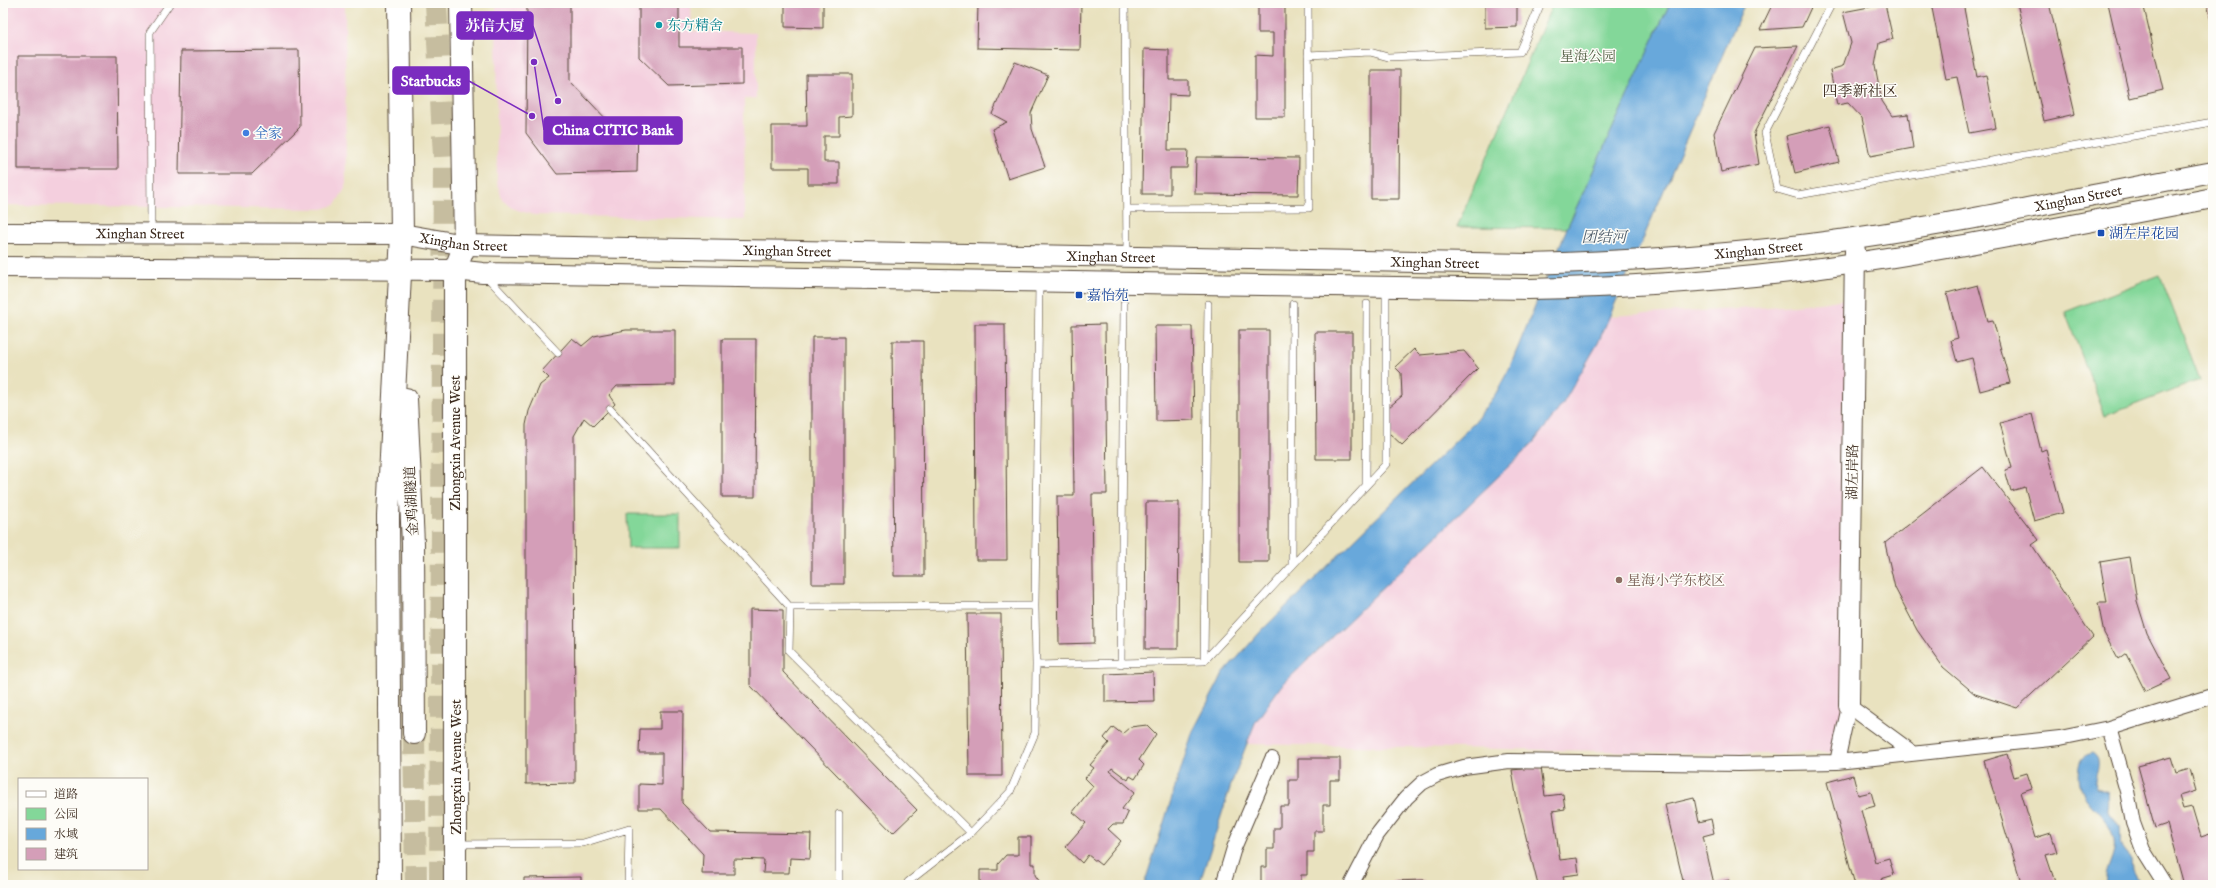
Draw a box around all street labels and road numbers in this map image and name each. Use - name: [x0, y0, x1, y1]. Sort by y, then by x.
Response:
- street label: Xinghan Street: [2033, 182, 2124, 217]
- street label: Xinghan Street: [95, 225, 185, 243]
- street label: Xinghan Street: [418, 229, 508, 256]
- street label: Xinghan Street: [1713, 237, 1804, 264]
- street label: Xinghan Street: [742, 242, 832, 262]
- street label: Xinghan Street: [1066, 248, 1156, 267]
- street label: Xinghan Street: [1390, 254, 1480, 273]
- street label: Zhongxin Avenue West: [447, 375, 465, 511]
- street label: 湖左岸路: [1844, 444, 1862, 500]
- street label: 金鸡湖隧道: [401, 466, 423, 536]
- street label: Zhongxin Avenue West: [448, 699, 466, 835]

